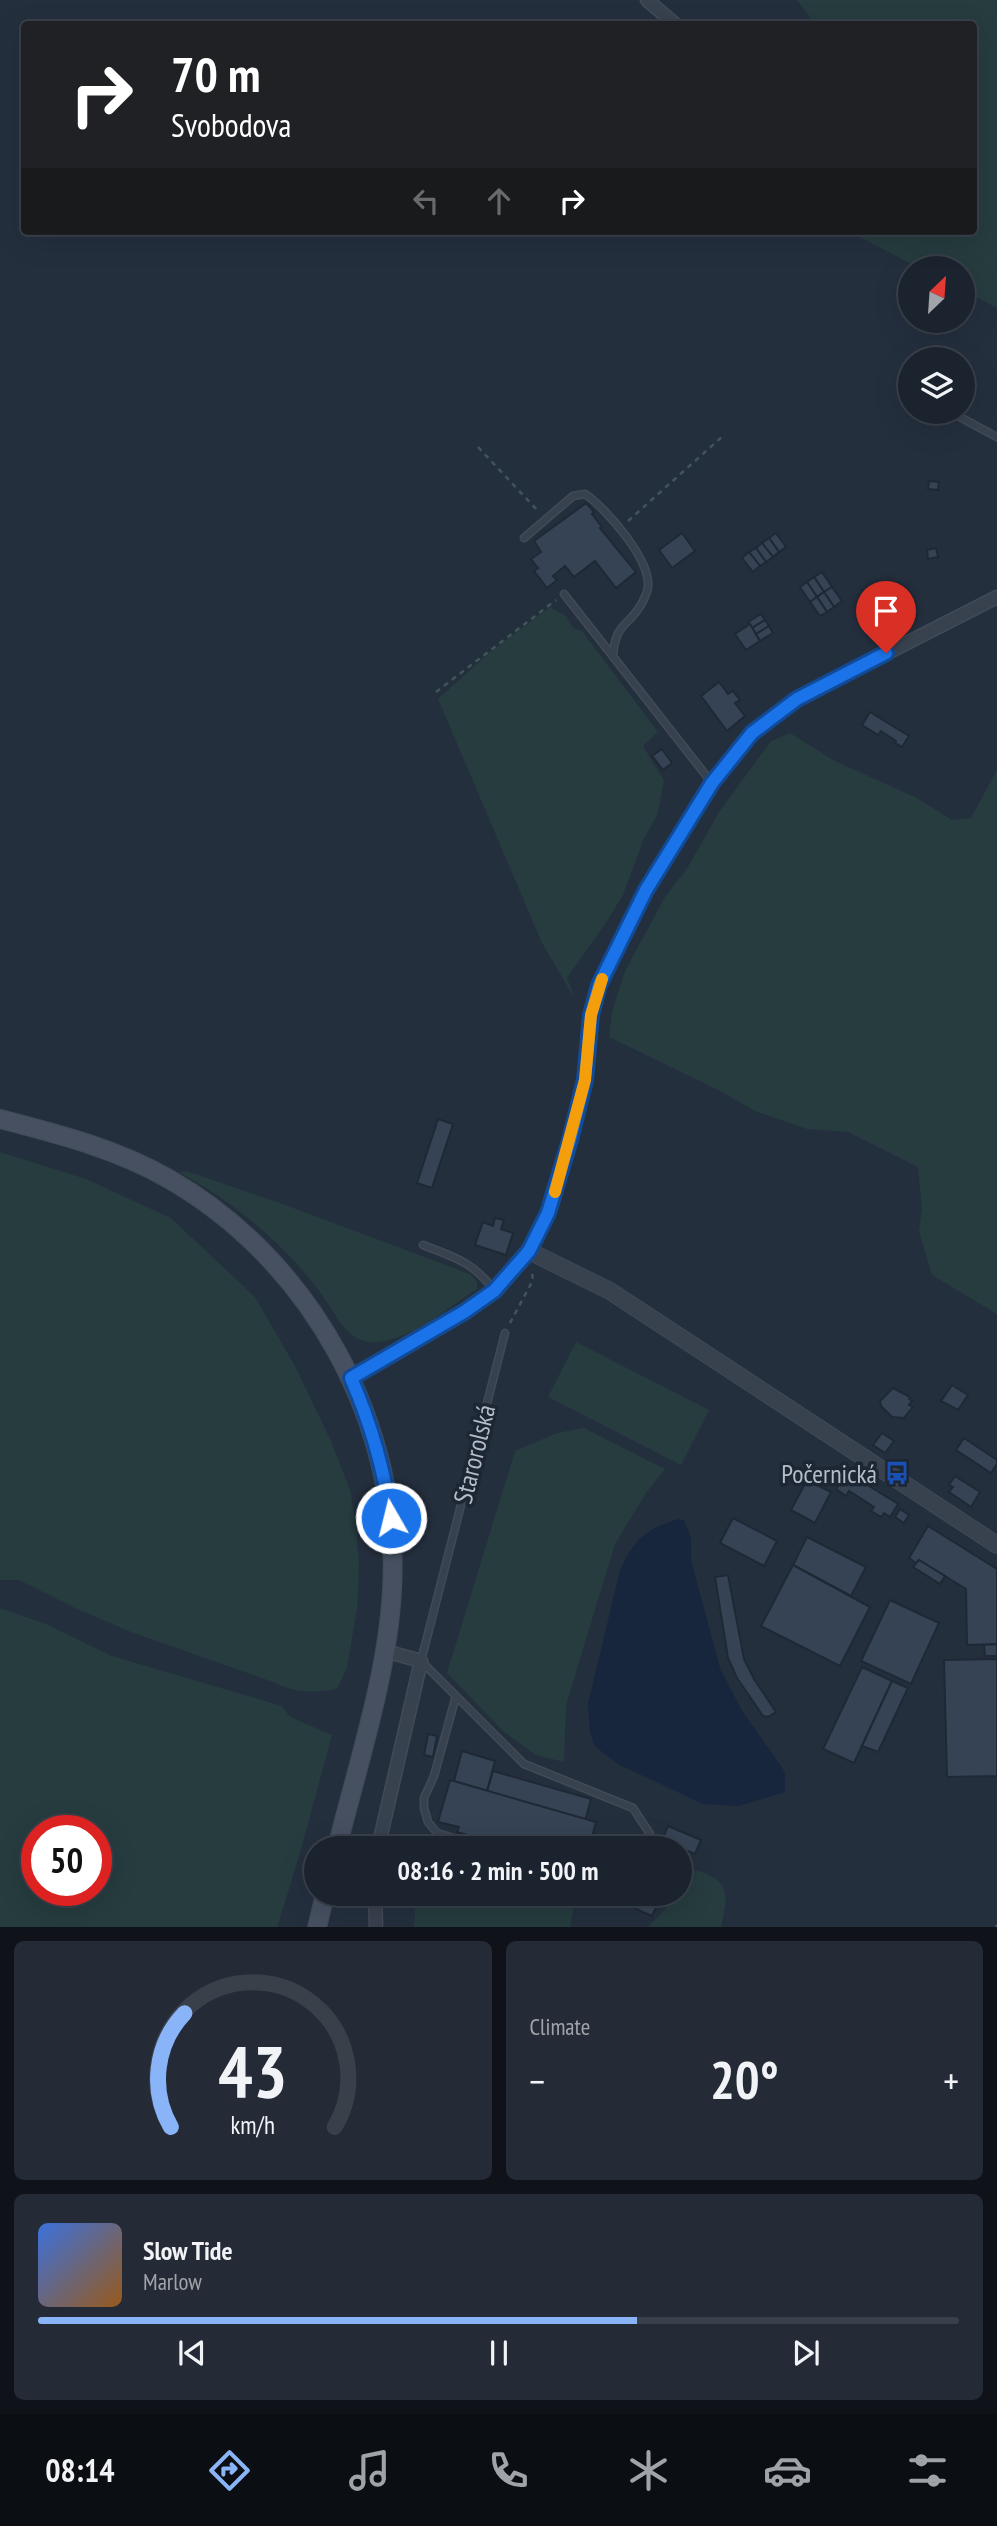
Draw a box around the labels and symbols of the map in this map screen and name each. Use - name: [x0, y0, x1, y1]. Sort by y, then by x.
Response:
- north arrow: [898, 256, 975, 332]
- pin: [856, 581, 916, 653]
- street label: Starorolská: [446, 1401, 502, 1507]
- place label: Počernická: [781, 1457, 877, 1490]
- bus stop icon: Počernická: [883, 1459, 911, 1487]
- position arrow: [354, 1481, 428, 1555]
- speed limit sign: 50: [21, 1815, 112, 1906]

